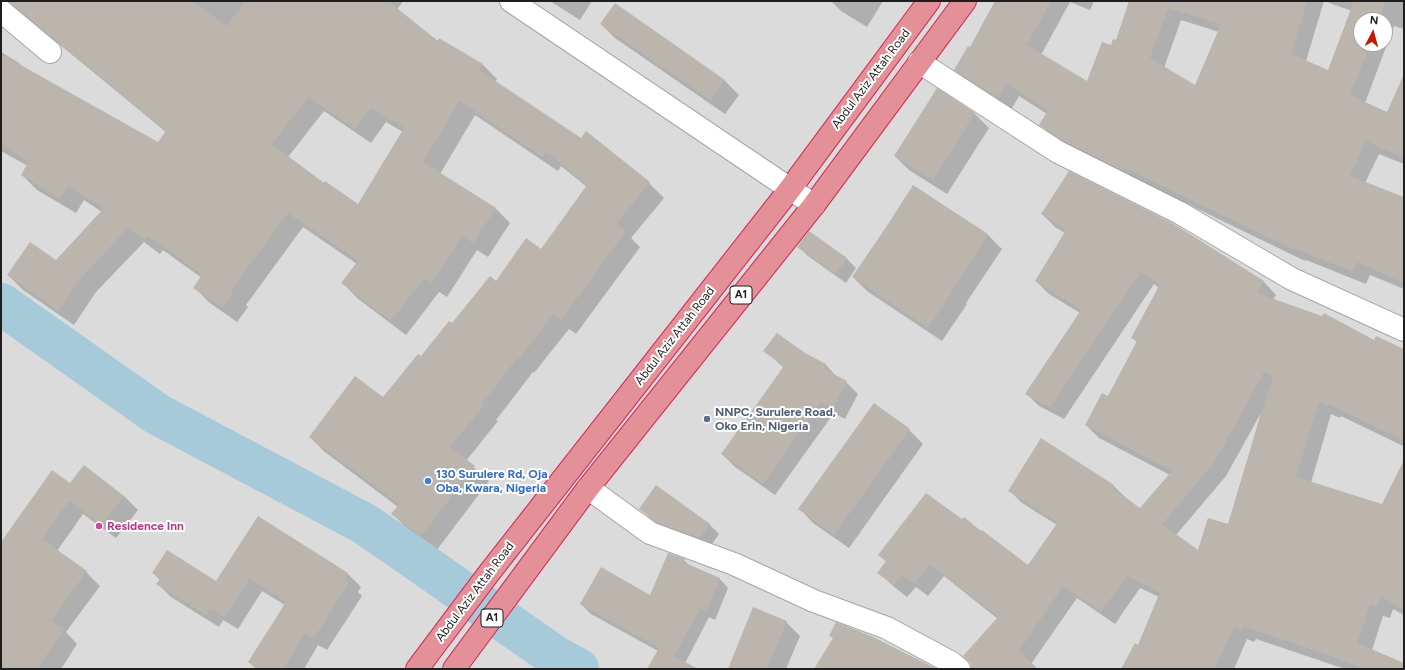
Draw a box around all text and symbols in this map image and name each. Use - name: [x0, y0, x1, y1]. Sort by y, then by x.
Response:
- north arrow: [1353, 12, 1393, 52]
- text: N: [1369, 14, 1379, 27]
- street label: Abdul Aziz Attah Road: [829, 26, 913, 132]
- street label: Abdul Aziz Attah Road: [632, 284, 718, 388]
- road number: A1: [730, 286, 752, 304]
- place label: NNPC, Surulere Road, Oko Erin, Nigeria: [715, 405, 836, 433]
- marker: NNPC, Surulere Road, Oko Erin, Nigeria: [702, 414, 712, 424]
- place label: 130 Surulere Rd, Oja Oba, Kwara, Nigeria: [436, 467, 548, 495]
- marker: 130 Surulere Rd, Oja Oba, Kwara, Nigeria: [423, 476, 433, 486]
- place label: Residence Inn: [107, 519, 184, 533]
- marker: Residence Inn: [94, 521, 104, 531]
- street label: Abdul Aziz Attah Road: [433, 539, 517, 645]
- road number: A1: [481, 609, 503, 627]

